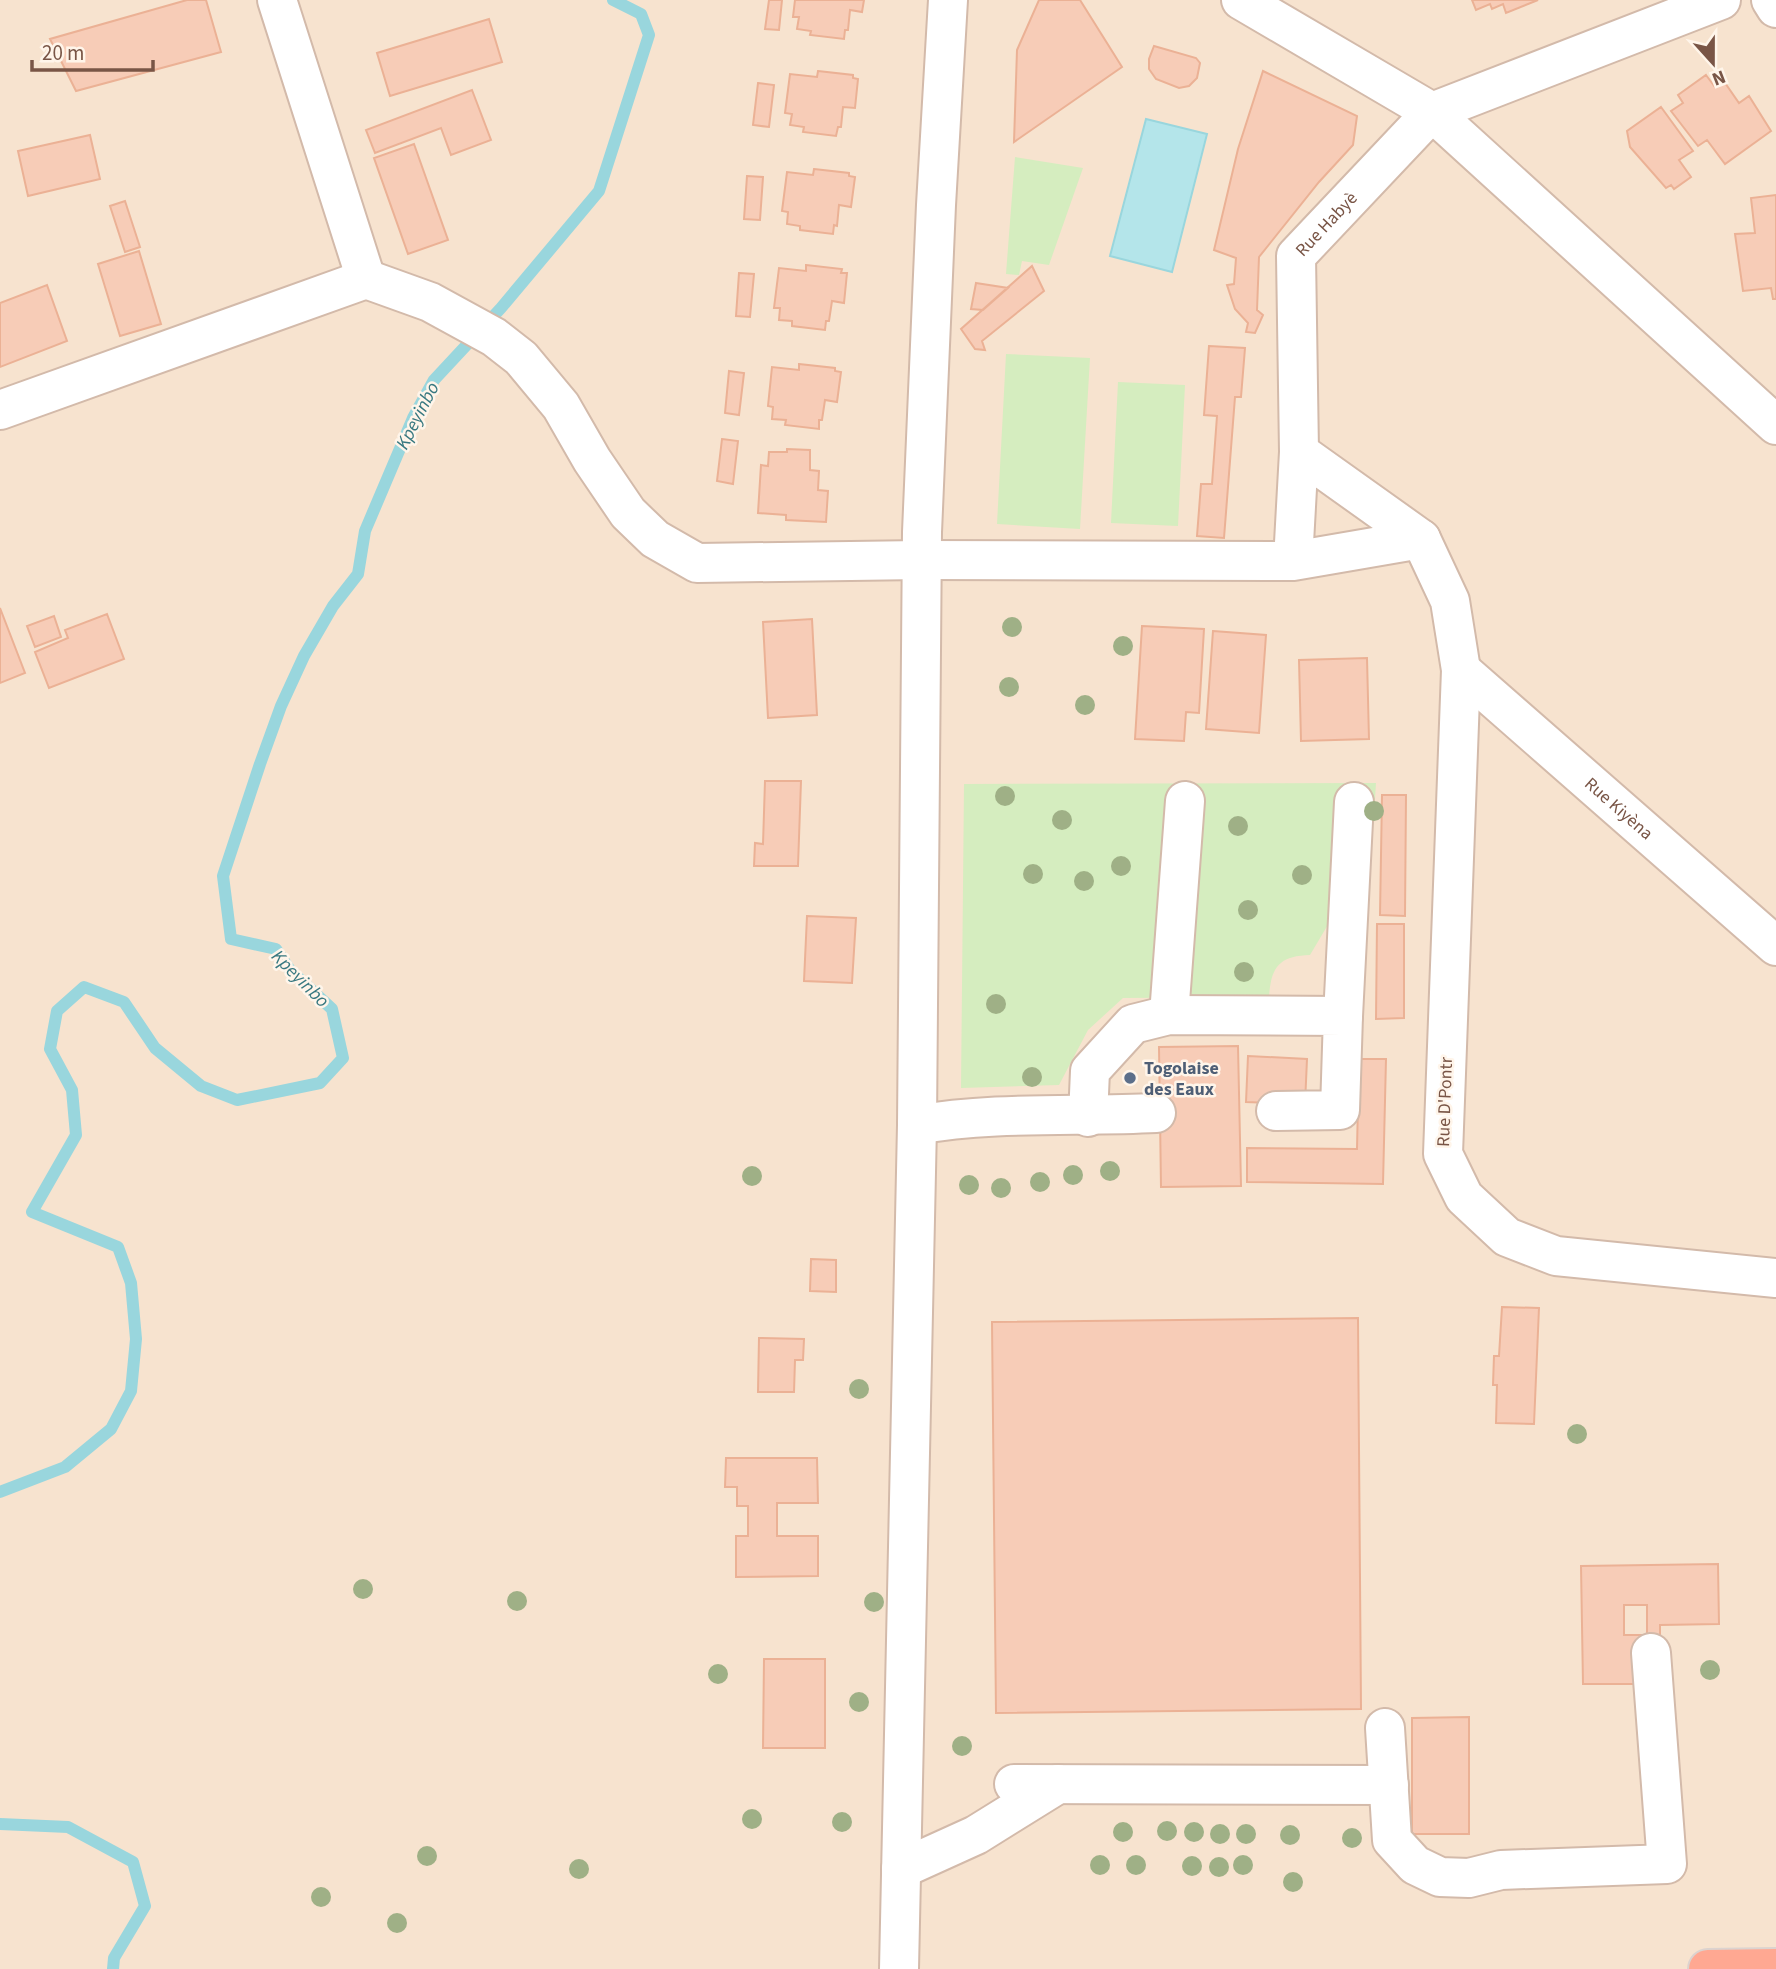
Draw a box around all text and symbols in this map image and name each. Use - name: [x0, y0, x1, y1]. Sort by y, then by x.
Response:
- scale bar: [32, 28, 152, 72]
- north arrow: [1678, 28, 1748, 98]
- text: 20 m: [42, 38, 84, 68]
- text: N: [1708, 63, 1729, 92]
- street label: Rue Habyè: [1289, 186, 1363, 262]
- water label: Kpeyinbo: [390, 377, 447, 454]
- street label: Rue Kiyèna: [1579, 771, 1659, 845]
- water label: Kpeyinbo: [265, 944, 335, 1014]
- place label: Togolaise des Eaux: [1144, 1056, 1219, 1102]
- street label: Rue D'Pontr: [1431, 1056, 1459, 1147]
- marker: Togolaise des Eaux: [1122, 1070, 1138, 1086]

